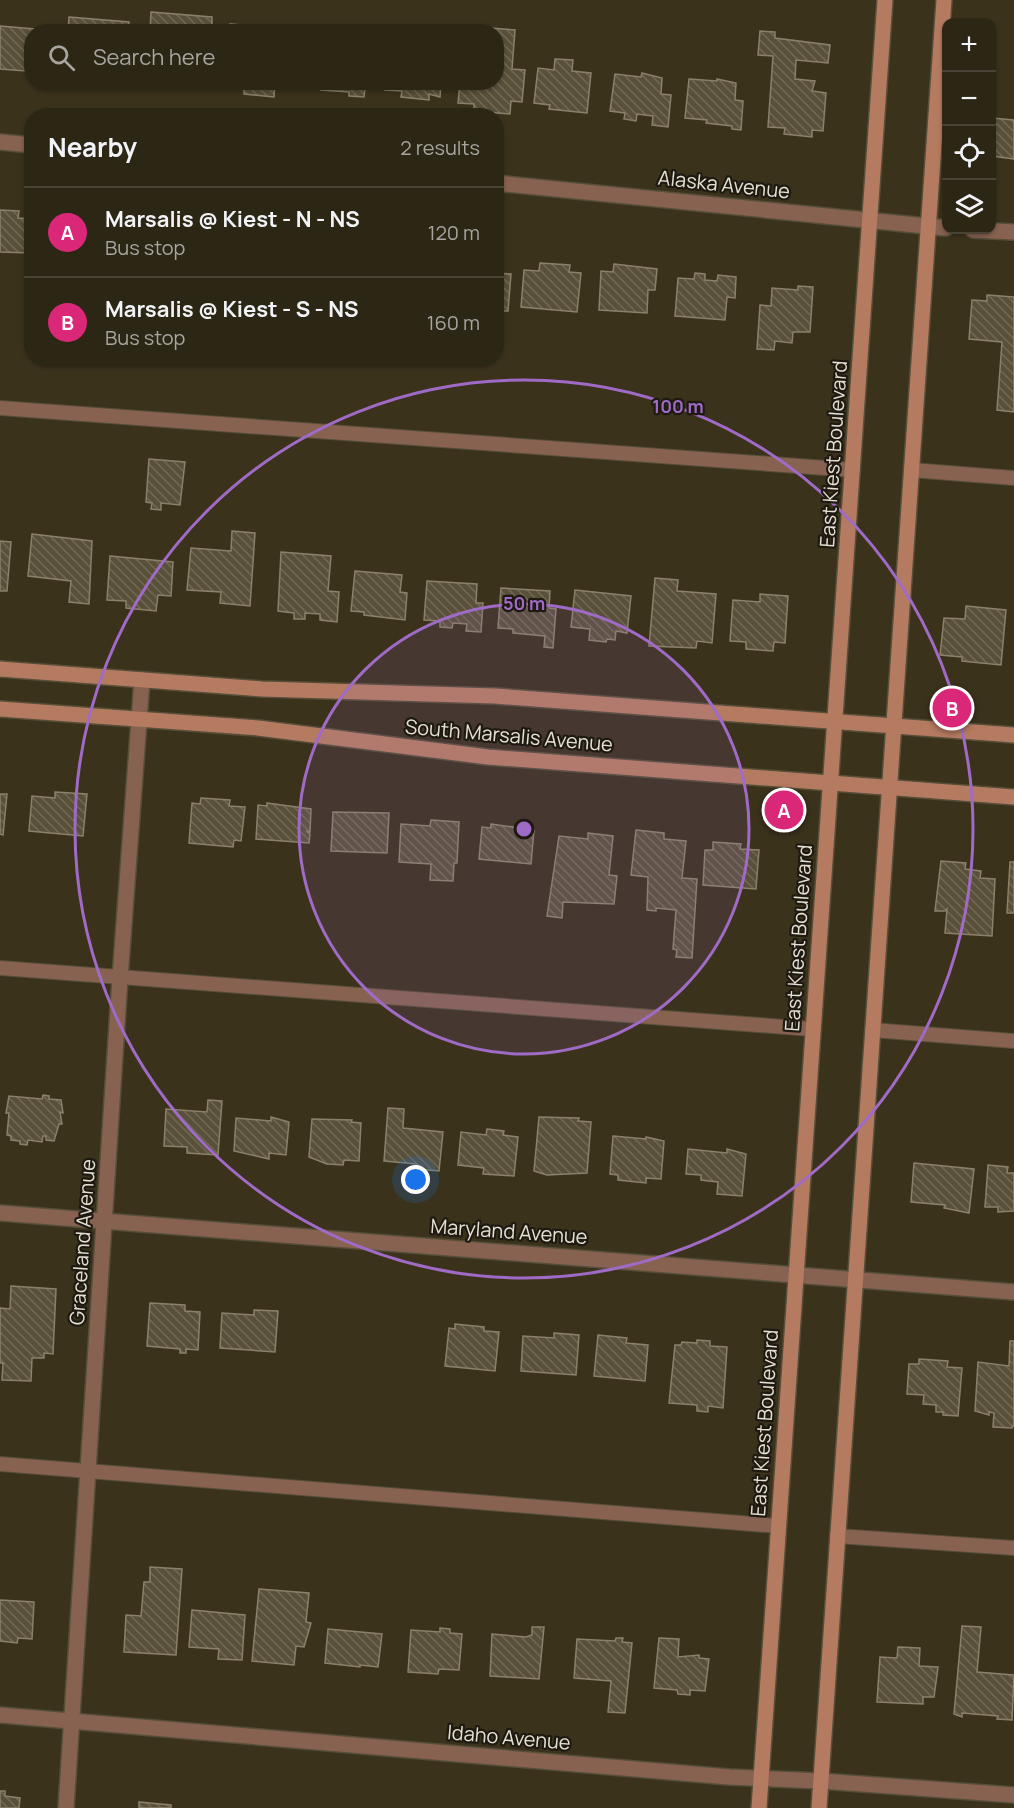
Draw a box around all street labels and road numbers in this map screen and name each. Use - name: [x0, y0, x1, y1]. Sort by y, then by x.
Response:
- street label: Alaska Avenue: [657, 164, 791, 204]
- street label: East Kiest Boulevard: [813, 360, 853, 548]
- street label: South Marsalis Avenue: [404, 712, 614, 758]
- street label: East Kiest Boulevard: [778, 844, 818, 1032]
- street label: Graceland Avenue: [63, 1158, 101, 1326]
- street label: Maryland Avenue: [430, 1212, 588, 1250]
- street label: East Kiest Boulevard: [744, 1329, 784, 1517]
- street label: Idaho Avenue: [446, 1718, 572, 1756]

